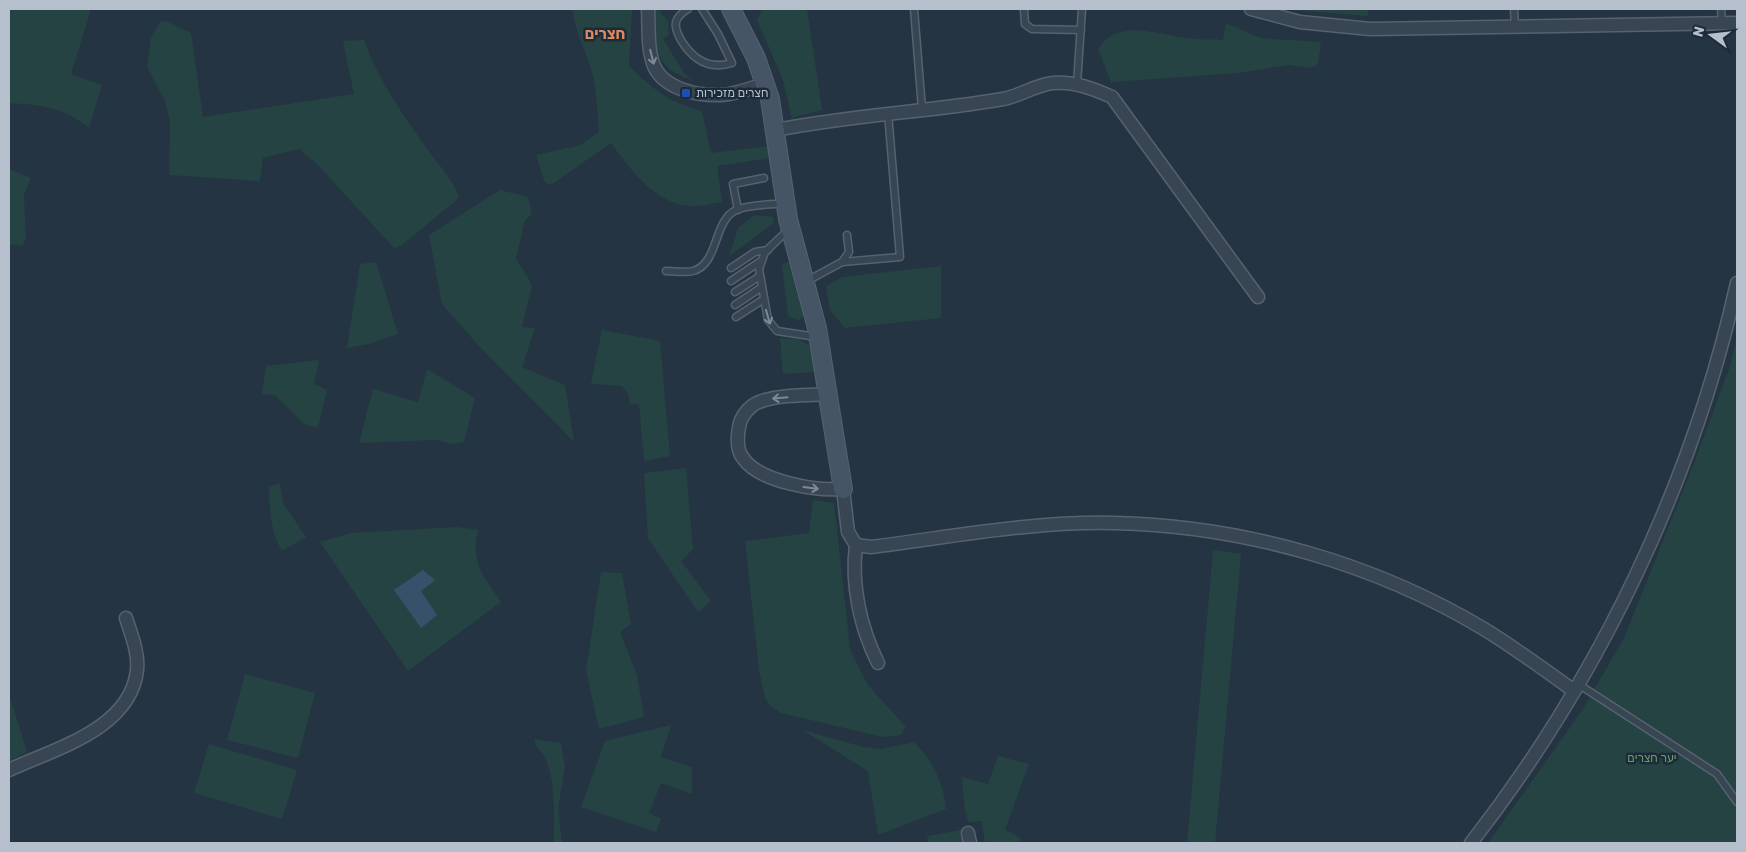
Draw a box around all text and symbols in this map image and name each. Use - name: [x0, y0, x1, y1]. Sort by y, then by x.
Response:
- north arrow: [1686, 10, 1736, 60]
- district label: חצרים: [585, 25, 625, 43]
- text: N: [1689, 25, 1708, 39]
- one-way arrow: [648, 49, 657, 65]
- place label: חצרים מזכירות: [696, 86, 768, 100]
- marker: חצרים מזכירות: [680, 87, 692, 99]
- one-way arrow: [764, 309, 774, 325]
- one-way arrow: [772, 394, 788, 403]
- one-way arrow: [803, 483, 819, 493]
- park label: יער חצרים: [1627, 751, 1677, 765]

